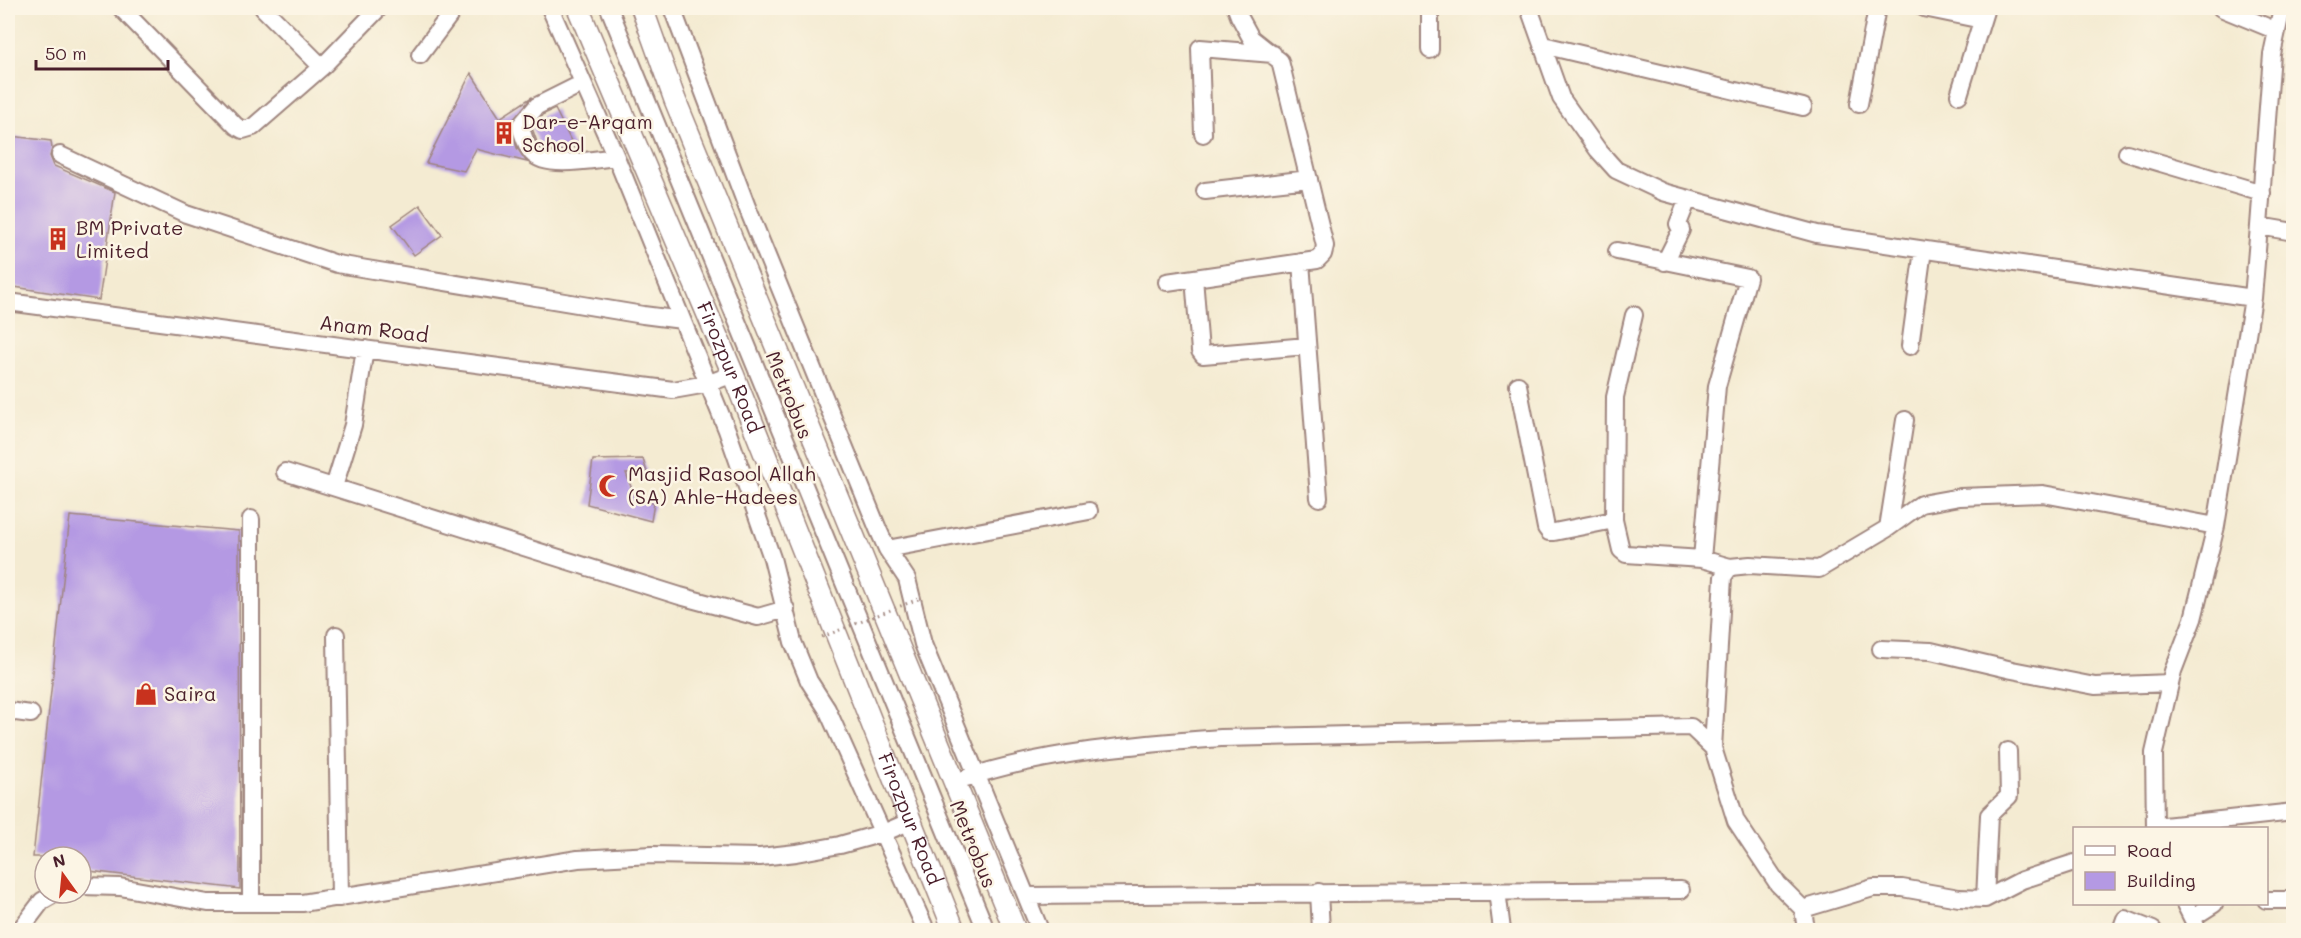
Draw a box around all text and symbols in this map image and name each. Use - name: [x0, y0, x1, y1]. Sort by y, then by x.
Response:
- scale bar: [36, 33, 168, 71]
- text: 50 m: [45, 41, 87, 65]
- place label: Dar-e-Arqam School: [522, 108, 653, 157]
- building icon: Dar-e-Arqam School: [491, 120, 517, 146]
- place label: BM Private Limited: [76, 214, 183, 263]
- building icon: BM Private Limited: [45, 226, 71, 252]
- street label: Firozpur Road: [692, 297, 769, 437]
- street label: Anam Road: [318, 308, 430, 348]
- street label: Metrobus: [761, 347, 819, 442]
- place label: Masjid Rasool Allah (SA) Ahle-Hadees: [628, 460, 816, 509]
- mosque icon: Masjid Rasool Allah (SA) Ahle-Hadees: [597, 473, 623, 499]
- place label: Saira: [164, 680, 216, 706]
- shop icon: Saira: [133, 681, 159, 707]
- street label: Firozpur Road: [873, 748, 949, 888]
- street label: Metrobus: [945, 796, 1003, 891]
- legend: [2073, 827, 2268, 905]
- text: Road: [2127, 838, 2172, 862]
- north arrow: [33, 845, 93, 905]
- text: N: [50, 848, 68, 872]
- text: Building: [2127, 868, 2195, 892]

